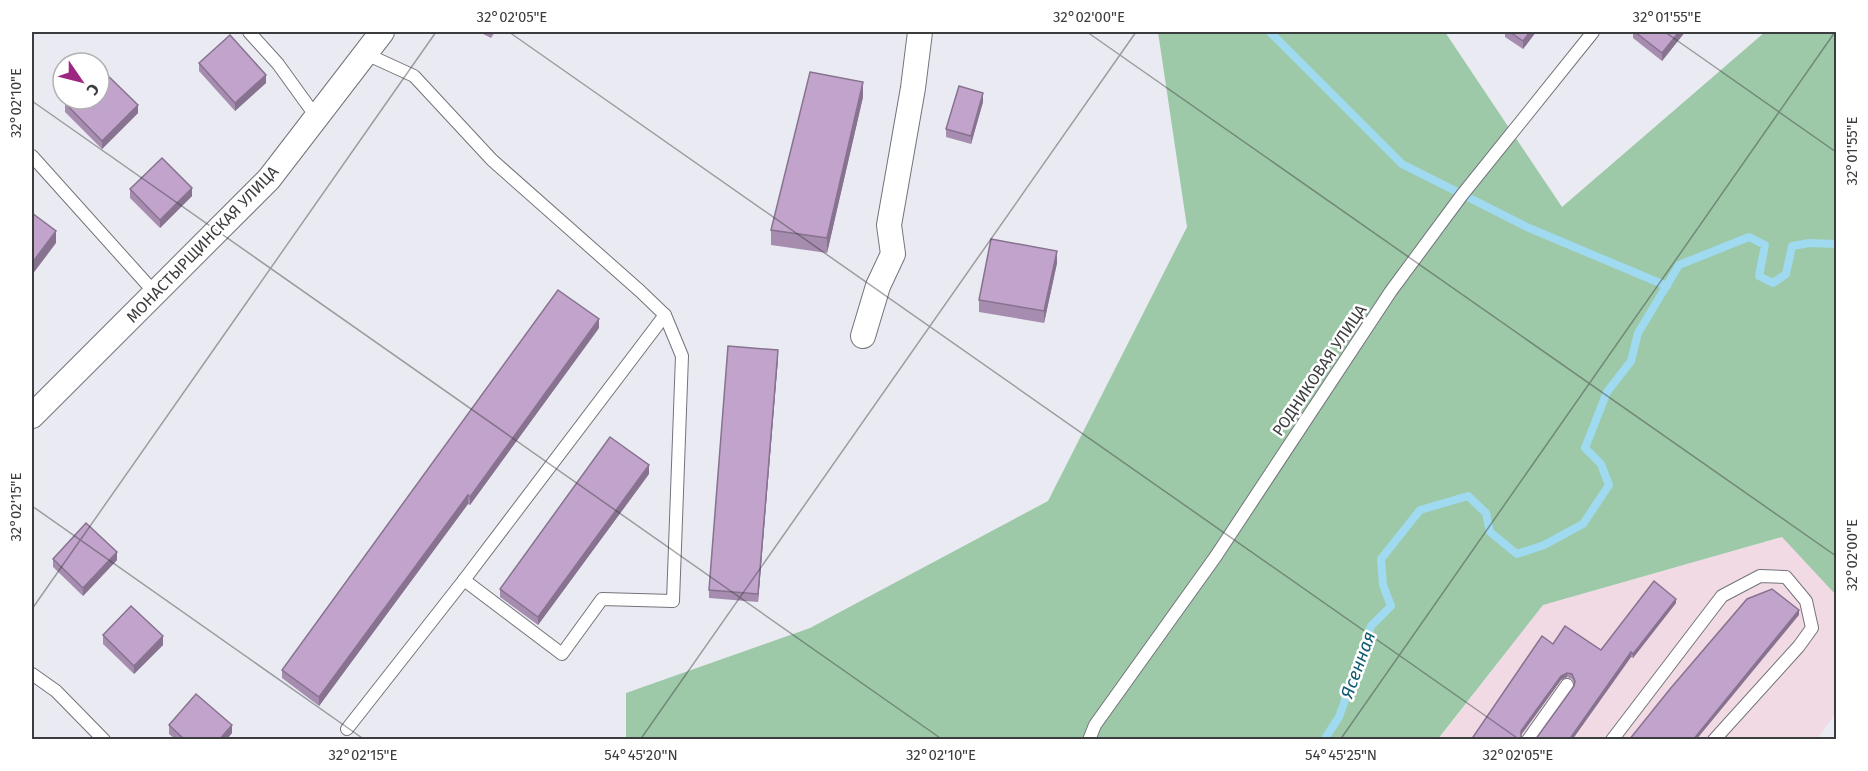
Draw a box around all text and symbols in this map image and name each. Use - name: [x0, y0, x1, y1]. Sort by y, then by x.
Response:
- text: 32°02'05"E: [477, 8, 547, 26]
- text: 32°02'00"E: [1053, 8, 1125, 26]
- text: 32°01'55"E: [1633, 8, 1701, 26]
- north arrow: [51, 51, 111, 111]
- text: 32°02'10"E: [7, 68, 25, 138]
- text: С: [82, 80, 103, 99]
- text: 32°01'55"E: [1843, 117, 1861, 185]
- street label: МОНАСТЫРЩИНСКАЯ УЛИЦА: [122, 161, 283, 327]
- street label: РОДНИКОВАЯ УЛИЦА: [1268, 300, 1371, 440]
- text: 32°02'15"E: [7, 472, 25, 542]
- text: 32°02'00"E: [1843, 519, 1861, 591]
- water label: Ясенная: [1335, 629, 1380, 702]
- text: 32°02'15"E: [328, 746, 398, 764]
- text: 54°45'20"N: [604, 746, 678, 764]
- text: 32°02'10"E: [906, 746, 976, 764]
- text: 54°45'25"N: [1305, 746, 1377, 764]
- text: 32°02'05"E: [1483, 746, 1553, 764]

